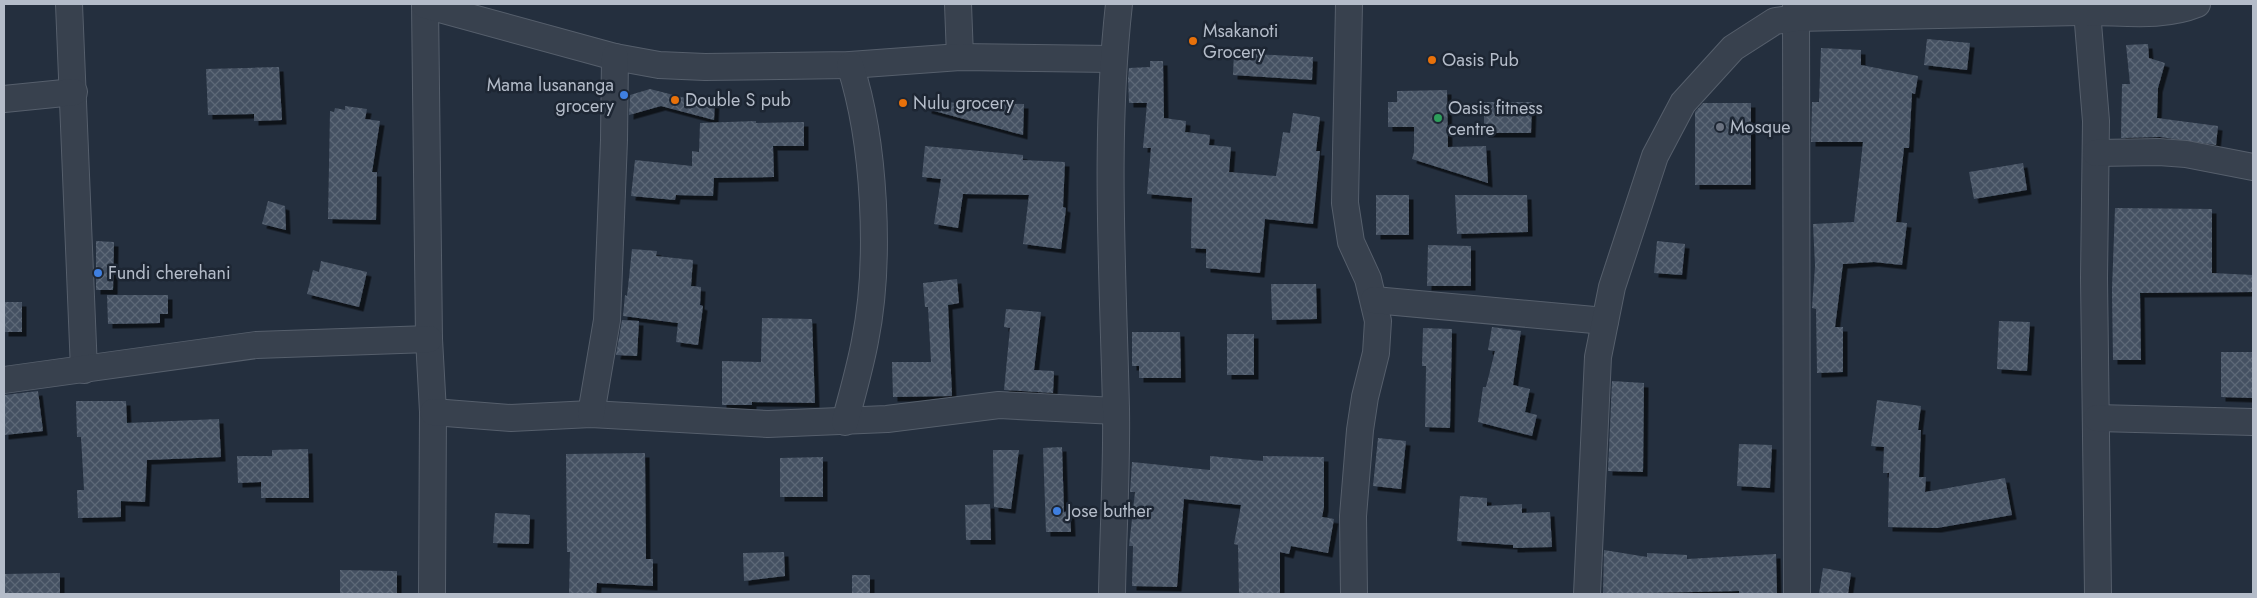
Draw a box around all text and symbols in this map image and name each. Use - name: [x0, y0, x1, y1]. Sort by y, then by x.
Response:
- place label: Msakanoti Grocery: [1203, 18, 1278, 65]
- marker: Msakanoti Grocery: [1187, 35, 1199, 47]
- place label: Oasis Pub: [1442, 47, 1519, 73]
- marker: Oasis Pub: [1426, 54, 1438, 66]
- place label: Mama lusananga grocery: [487, 72, 614, 119]
- place label: Double S pub: [685, 87, 791, 113]
- marker: Mama lusananga grocery: [618, 89, 630, 101]
- place label: Nulu grocery: [913, 90, 1014, 116]
- marker: Double S pub: [669, 94, 681, 106]
- place label: Oasis fitness centre: [1448, 95, 1543, 142]
- marker: Nulu grocery: [897, 97, 909, 109]
- marker: Oasis fitness centre: [1432, 112, 1444, 124]
- place label: Mosque: [1730, 114, 1791, 140]
- marker: Mosque: [1714, 121, 1726, 133]
- place label: Fundi cherehani: [108, 260, 231, 286]
- marker: Fundi cherehani: [92, 267, 104, 279]
- place label: Jose buther: [1065, 498, 1153, 524]
- marker: Jose buther: [1051, 505, 1063, 517]

